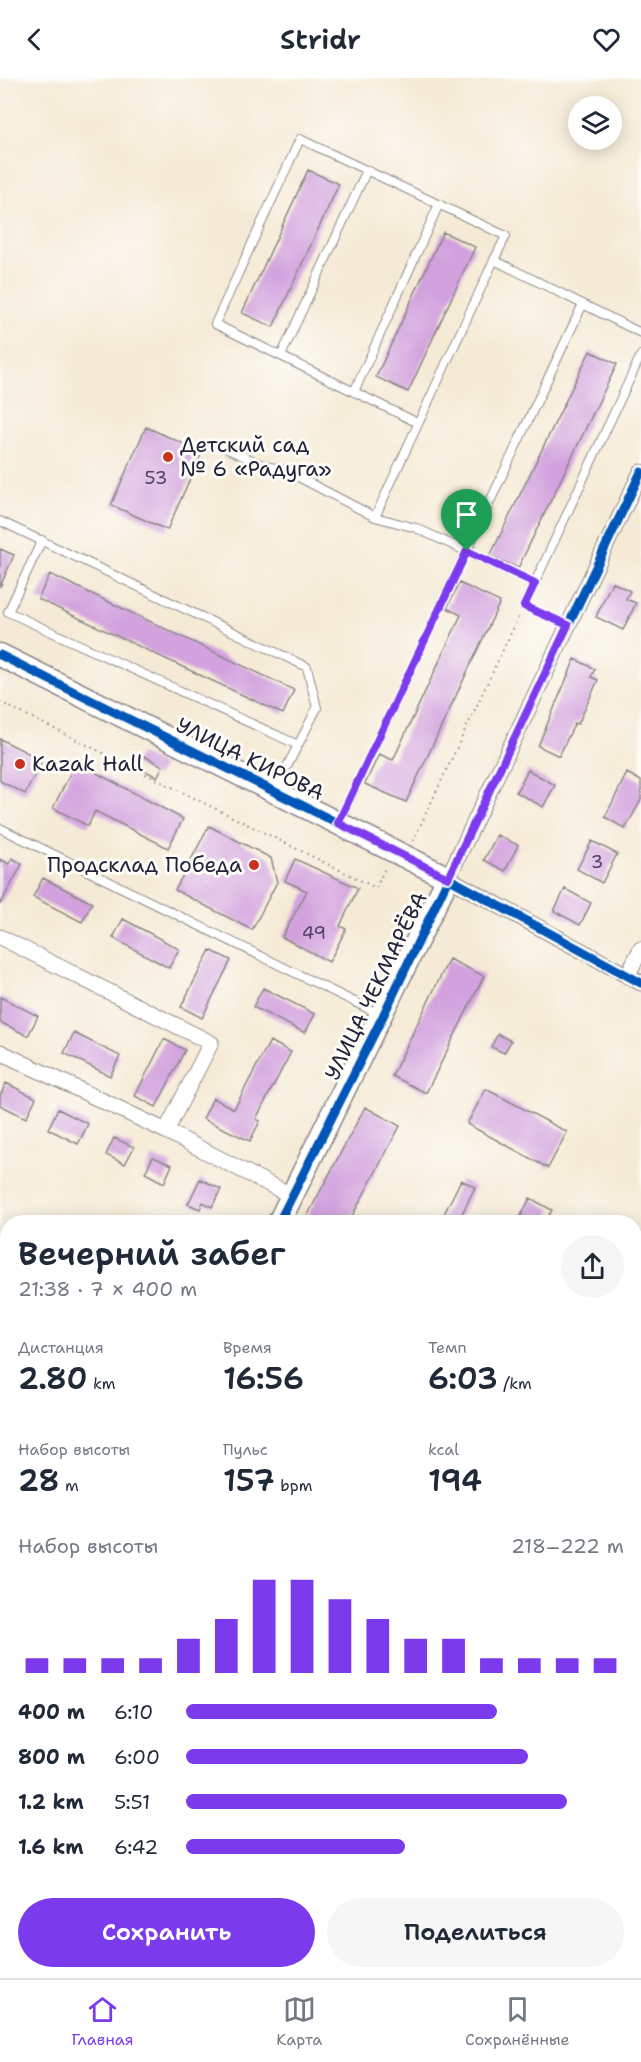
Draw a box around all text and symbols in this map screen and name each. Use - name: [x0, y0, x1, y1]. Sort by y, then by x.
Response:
- text: Stridr: [280, 21, 361, 58]
- icon: back: [18, 23, 51, 56]
- icon: heart: [590, 23, 623, 56]
- map controls: [568, 96, 622, 150]
- button: layers: [568, 96, 622, 150]
- place label: Детский сад № 6 «Радуга»: [180, 431, 332, 483]
- marker: Детский сад № 6 «Радуга»: [161, 450, 175, 464]
- house number: 53: [145, 466, 167, 490]
- pin: [441, 489, 492, 551]
- icon: arrive: [450, 498, 483, 531]
- street label: УЛИЦА КИРОВА: [171, 711, 329, 807]
- place label: Kazak Hall: [32, 750, 144, 778]
- marker: Kazak Hall: [13, 757, 27, 771]
- house number: 3: [591, 850, 603, 874]
- place label: Продсклад Победа: [47, 851, 242, 879]
- marker: Продсклад Победа: [247, 858, 261, 872]
- street label: УЛИЦА ЧЕКМАРЁВА: [318, 887, 434, 1085]
- house number: 49: [302, 921, 326, 945]
- text: Вечерний забег: [18, 1231, 286, 1276]
- button: share: [561, 1235, 624, 1298]
- text: 21:38 · 7 × 400 m: [18, 1276, 197, 1302]
- text: Дистанция: [18, 1337, 104, 1358]
- text: Время: [223, 1337, 272, 1358]
- text: Темп: [428, 1337, 467, 1358]
- text: 2.80: [18, 1358, 88, 1399]
- text: 16:56: [223, 1358, 304, 1399]
- text: 6:03: [428, 1358, 498, 1399]
- text: km: [88, 1373, 116, 1394]
- text: /km: [498, 1373, 532, 1394]
- text: Набор высоты: [18, 1439, 130, 1460]
- text: Пульс: [223, 1439, 268, 1460]
- text: kcal: [428, 1439, 459, 1460]
- text: 28: [18, 1460, 60, 1501]
- text: 157: [223, 1460, 275, 1501]
- text: 194: [428, 1460, 482, 1501]
- text: m: [60, 1475, 79, 1496]
- text: bpm: [275, 1475, 313, 1496]
- text: Набор высоты: [18, 1533, 158, 1559]
- text: 218–222 m: [511, 1533, 624, 1559]
- text: 400 m: [18, 1699, 85, 1725]
- text: 6:10: [114, 1699, 153, 1725]
- text: 800 m: [18, 1744, 85, 1770]
- text: 6:00: [114, 1744, 160, 1770]
- text: 1.2 km: [18, 1789, 84, 1815]
- text: 5:51: [114, 1789, 150, 1815]
- text: 1.6 km: [18, 1834, 84, 1860]
- text: 6:42: [114, 1834, 158, 1860]
- button: Сохранить: [18, 1898, 315, 1967]
- button: Поделиться: [327, 1898, 624, 1967]
- tab: Главная: [71, 1993, 133, 2050]
- tab: Карта: [276, 1993, 322, 2050]
- tab: Сохранённые: [465, 1993, 570, 2050]

